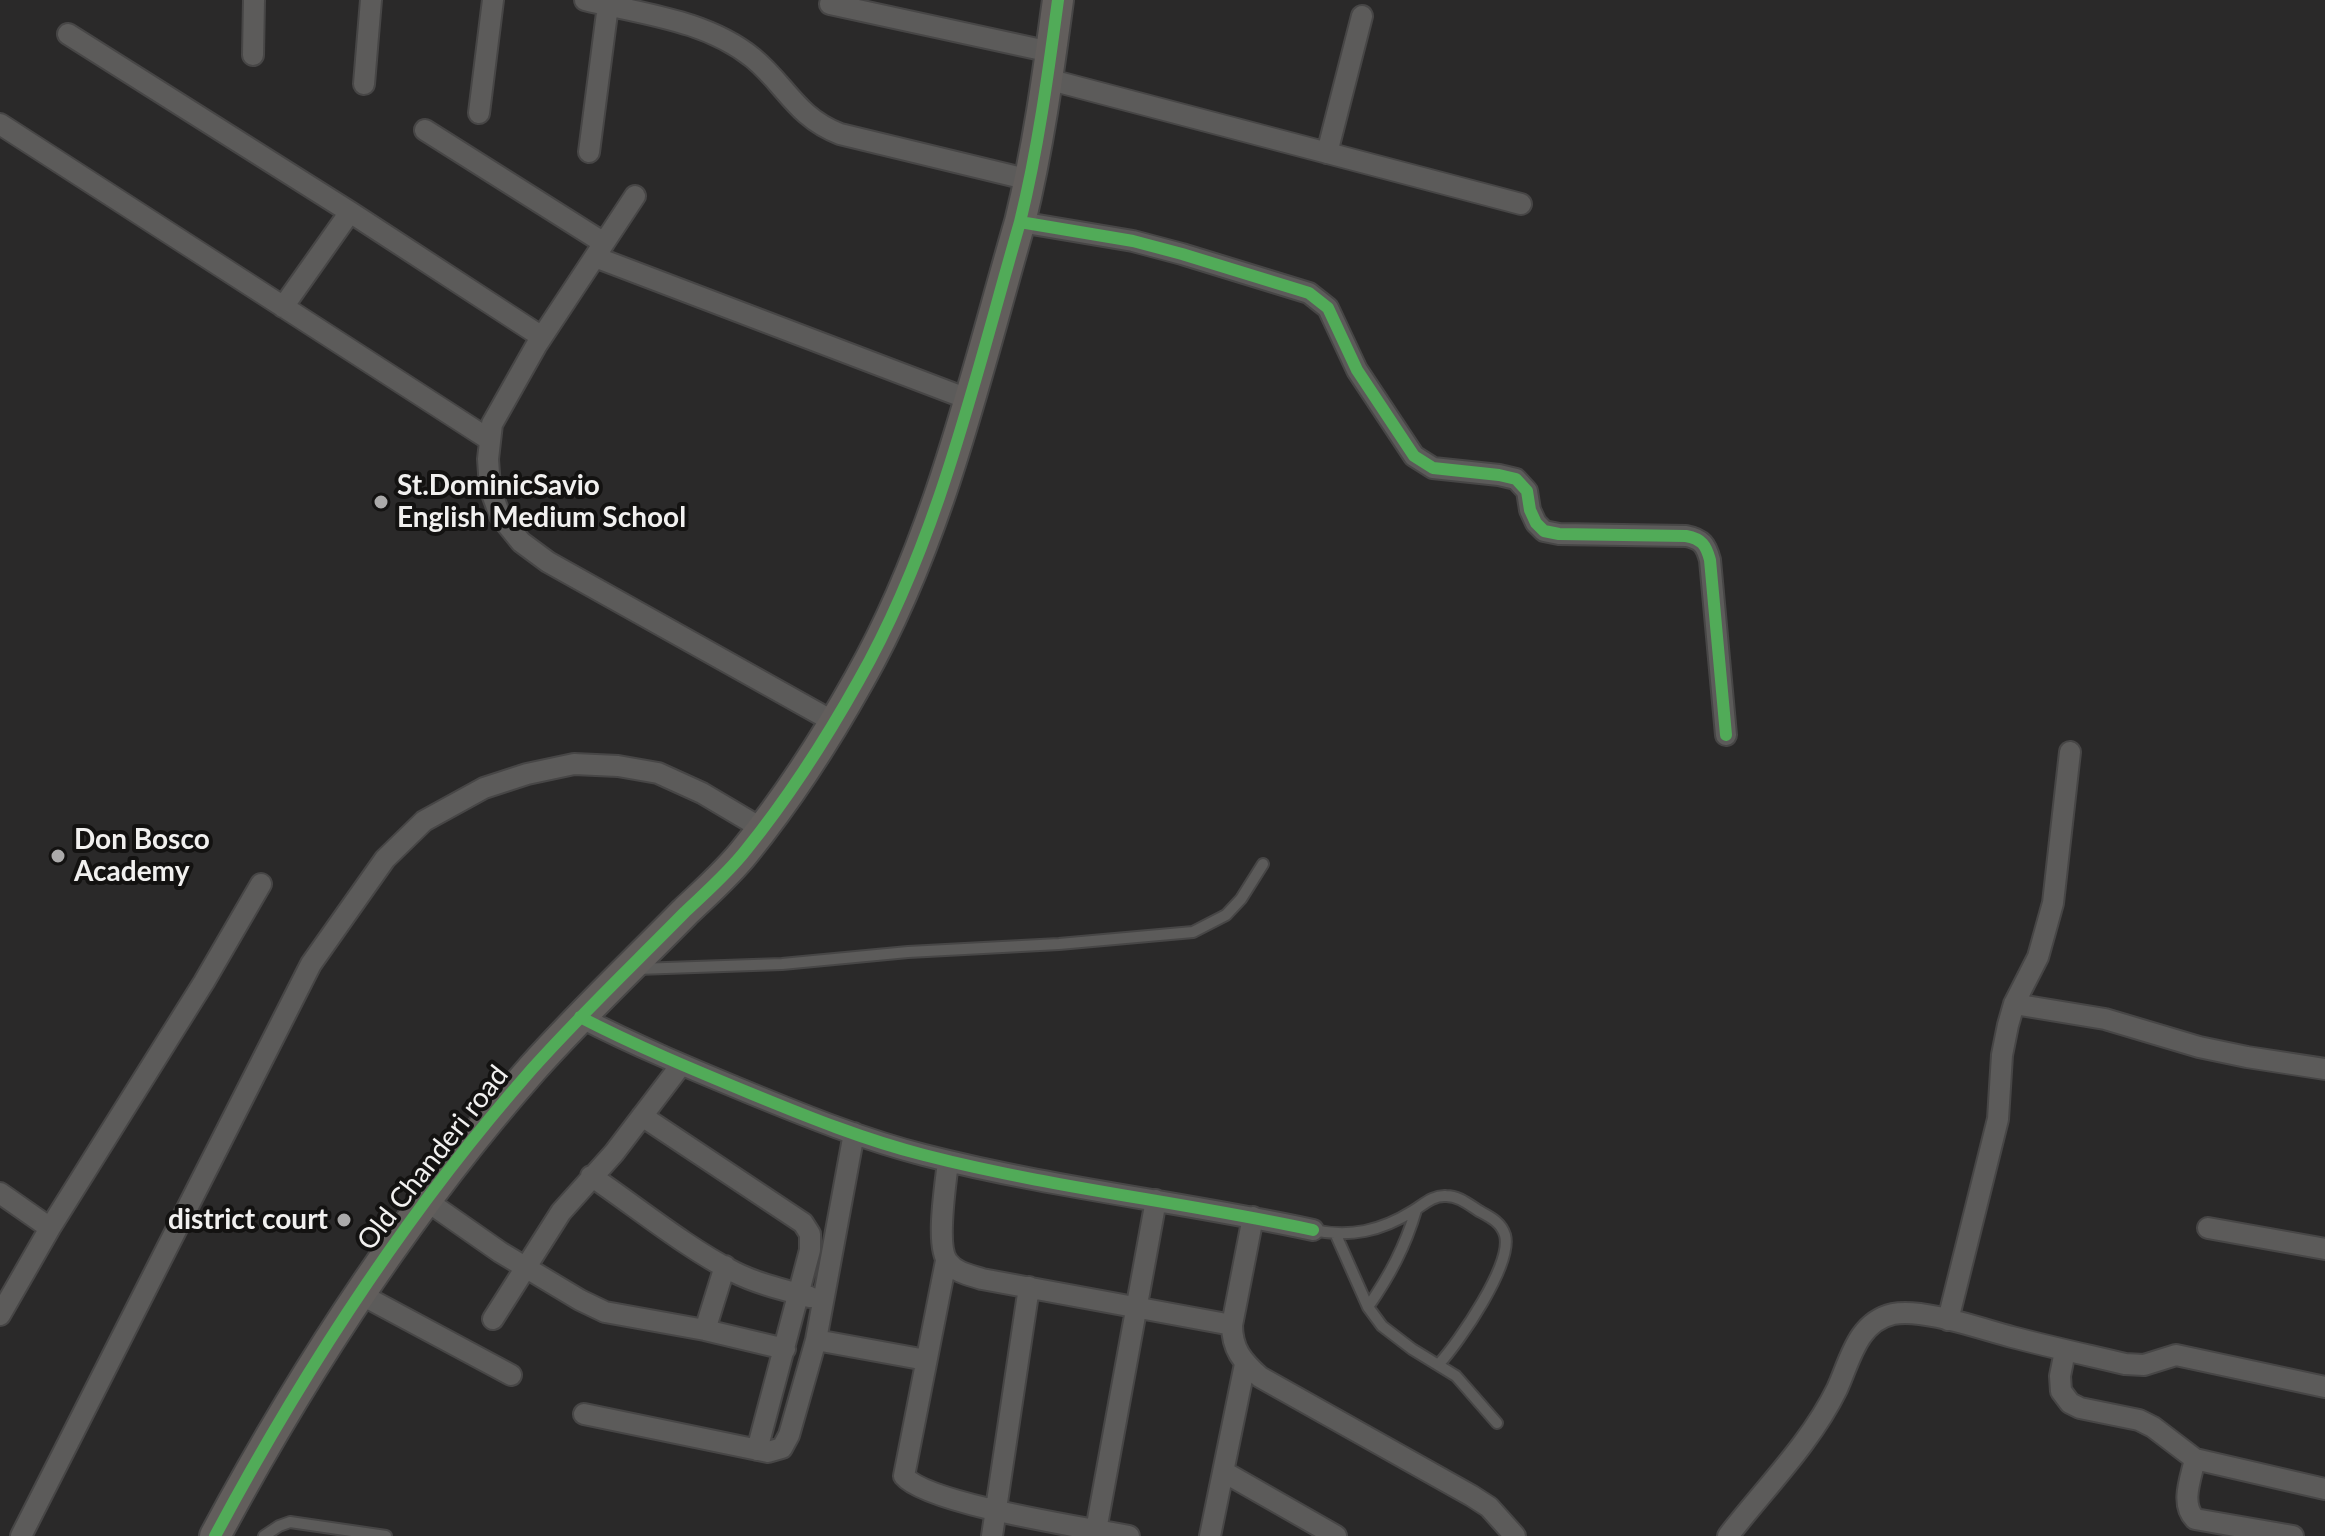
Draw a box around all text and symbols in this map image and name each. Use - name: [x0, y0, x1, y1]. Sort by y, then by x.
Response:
- place label: St.DominicSavio English Medium School: [397, 469, 686, 535]
- marker: St.DominicSavio English Medium School: [372, 493, 390, 511]
- place label: Don Bosco Academy: [74, 823, 210, 889]
- marker: Don Bosco Academy: [49, 847, 67, 865]
- street label: Old Chanderi road: [350, 1059, 516, 1257]
- place label: district court: [168, 1203, 328, 1237]
- marker: district court: [335, 1211, 353, 1229]

